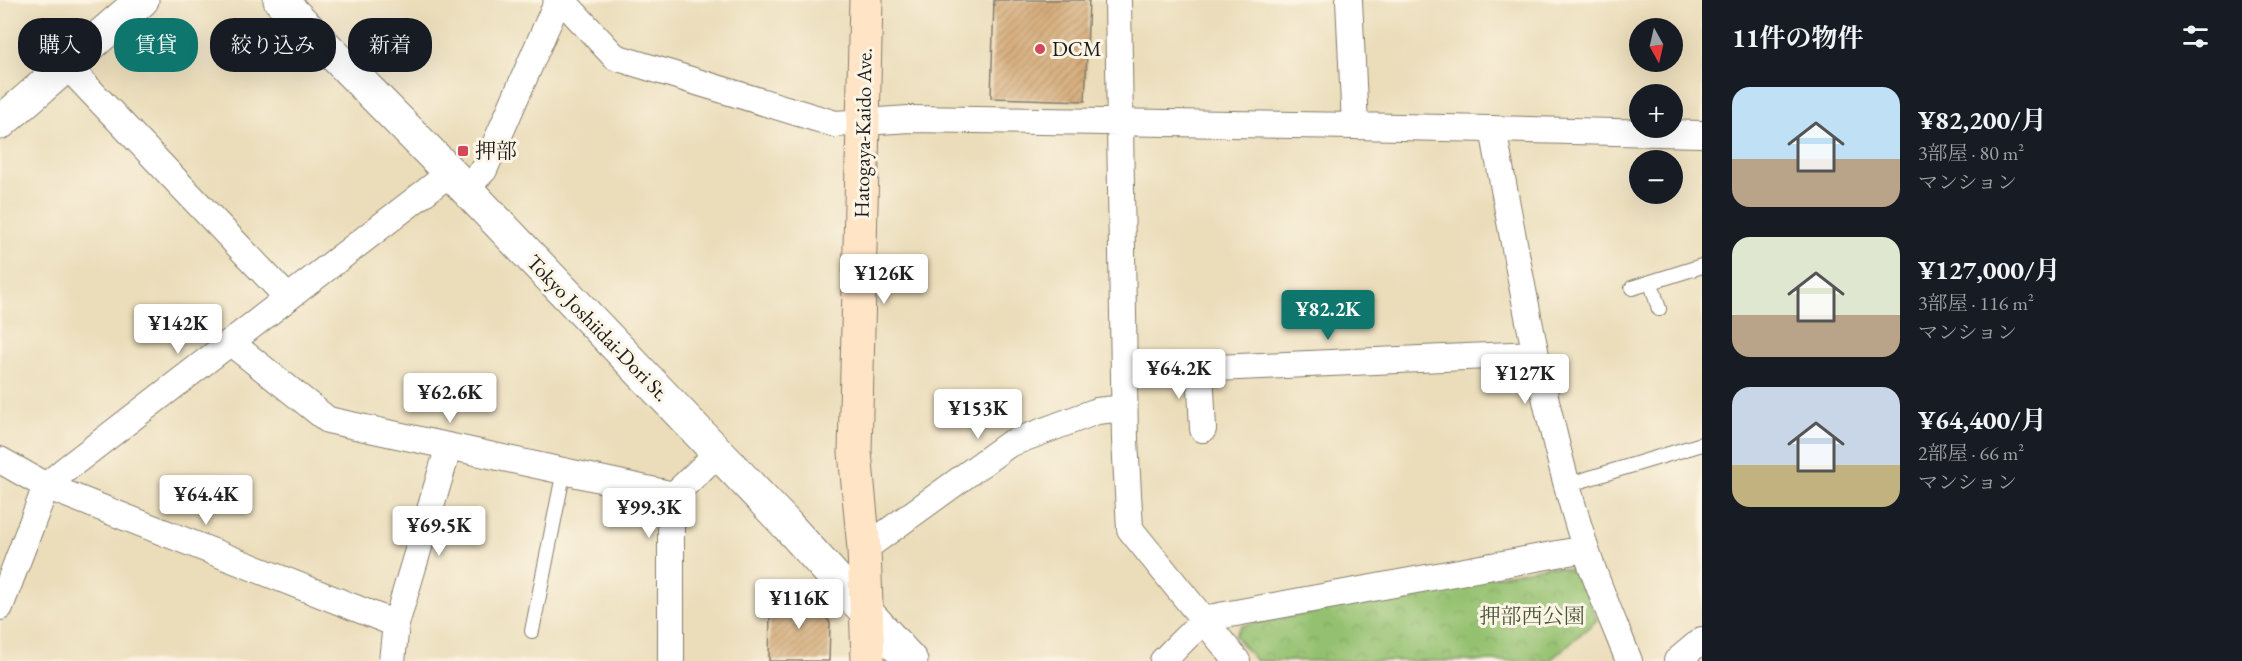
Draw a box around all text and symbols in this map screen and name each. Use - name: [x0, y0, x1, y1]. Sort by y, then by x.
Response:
- chip: 購入: [18, 18, 102, 72]
- chip: 賃貸: [114, 18, 198, 72]
- chip: 絞り込み: [210, 18, 336, 72]
- chip: 新着: [348, 18, 432, 72]
- north arrow: [1629, 18, 1683, 72]
- map controls: [1629, 18, 1683, 204]
- icon: filters: [2179, 20, 2212, 53]
- text: 11件の物件: [1732, 21, 1864, 55]
- place label: DCM: [1052, 35, 1102, 62]
- marker: DCM: [1033, 42, 1047, 56]
- street label: Hatogaya-Kaido Ave.: [848, 48, 877, 218]
- button: +: [1629, 84, 1683, 138]
- text: ¥82,200/月: [1918, 103, 2047, 137]
- icon: home: [1780, 111, 1852, 183]
- place label: 押部: [475, 137, 517, 164]
- text: 3部屋 · 80 m²: [1918, 140, 2024, 166]
- marker: 押部: [456, 144, 470, 158]
- button: −: [1629, 150, 1683, 204]
- text: マンション: [1918, 169, 2017, 195]
- street label: Tokyo Joshiidai-Dori St.: [521, 248, 676, 407]
- text: ¥127,000/月: [1918, 253, 2060, 287]
- pin: ¥126K: [842, 254, 926, 305]
- text: ¥126K: [854, 260, 914, 286]
- icon: home: [1780, 261, 1852, 333]
- pin: ¥82.2K: [1279, 290, 1377, 341]
- text: 3部屋 · 116 m²: [1918, 290, 2034, 316]
- text: ¥82.2K: [1296, 296, 1361, 322]
- pin: ¥142K: [136, 304, 220, 355]
- text: ¥142K: [148, 310, 208, 336]
- text: マンション: [1918, 319, 2017, 345]
- pin: ¥64.2K: [1130, 349, 1228, 400]
- pin: ¥127K: [1483, 354, 1567, 405]
- text: ¥64.2K: [1147, 355, 1212, 381]
- text: ¥127K: [1495, 360, 1555, 386]
- pin: ¥62.6K: [401, 373, 499, 424]
- text: ¥62.6K: [418, 379, 483, 405]
- pin: ¥153K: [936, 389, 1020, 440]
- text: ¥153K: [948, 395, 1008, 421]
- text: ¥64,400/月: [1918, 403, 2047, 437]
- icon: home: [1780, 411, 1852, 483]
- text: 2部屋 · 66 m²: [1918, 440, 2024, 466]
- text: マンション: [1918, 469, 2017, 495]
- pin: ¥64.4K: [157, 475, 255, 526]
- text: ¥64.4K: [174, 481, 239, 507]
- pin: ¥99.3K: [600, 488, 698, 539]
- text: ¥99.3K: [617, 494, 682, 520]
- pin: ¥69.5K: [390, 506, 488, 557]
- text: ¥69.5K: [407, 512, 472, 538]
- pin: ¥116K: [757, 579, 841, 630]
- text: ¥116K: [769, 585, 829, 611]
- park label: 押部西公園: [1480, 602, 1585, 629]

